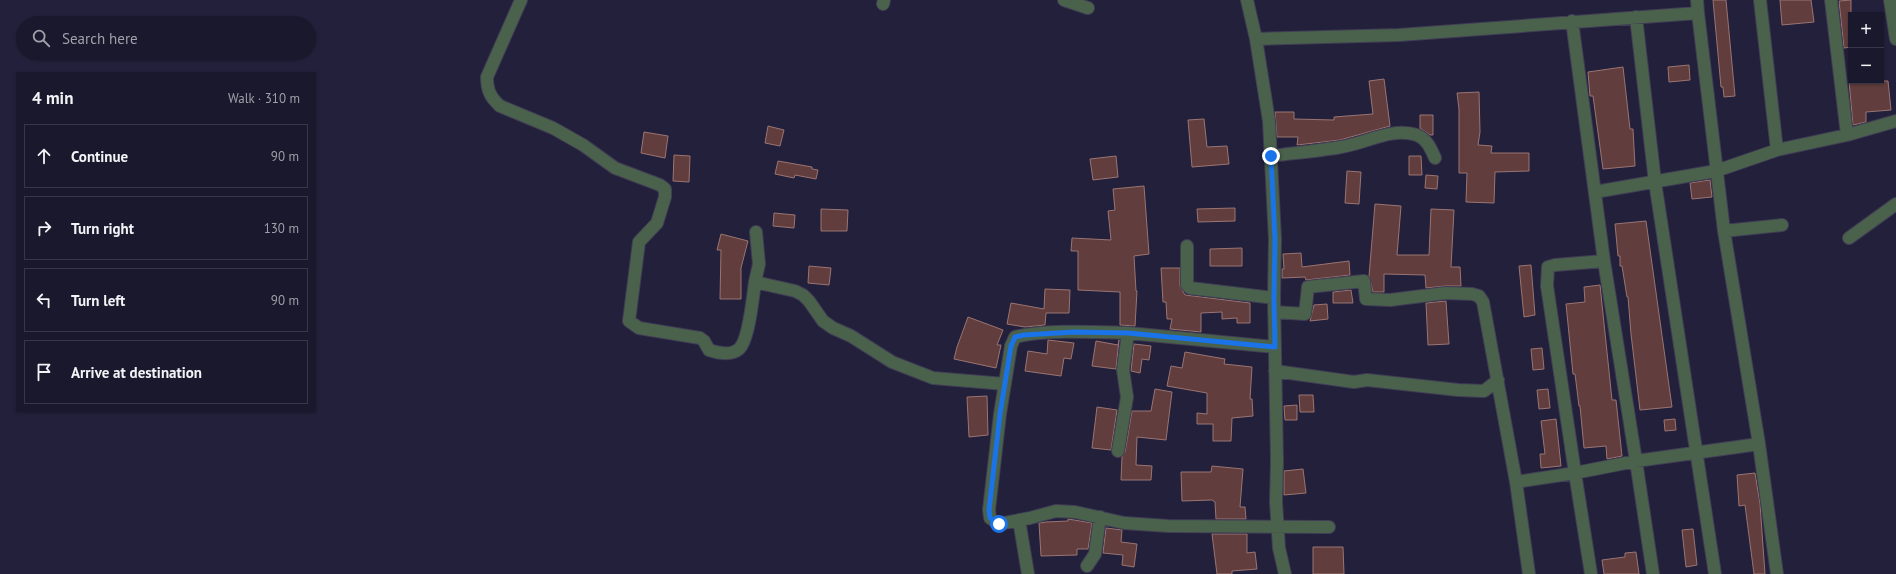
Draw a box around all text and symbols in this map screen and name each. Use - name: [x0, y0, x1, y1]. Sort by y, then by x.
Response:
- map controls: [1848, 12, 1884, 84]
- button: +: [1848, 12, 1884, 48]
- search box: [16, 16, 316, 60]
- icon: search: [30, 27, 52, 49]
- text: Search here: [62, 29, 138, 48]
- button: −: [1848, 48, 1884, 84]
- text: 4 min: [32, 87, 73, 109]
- text: Walk · 310 m: [228, 90, 300, 107]
- icon: ahead: [33, 145, 55, 167]
- text: Continue: [71, 147, 128, 166]
- route end: [1262, 147, 1280, 165]
- text: 90 m: [271, 148, 299, 165]
- icon: right: [33, 217, 55, 239]
- text: Turn right: [71, 219, 134, 238]
- text: 130 m: [264, 220, 299, 237]
- icon: left: [33, 289, 55, 311]
- text: Turn left: [71, 291, 125, 310]
- text: 90 m: [271, 292, 299, 309]
- icon: arrive: [33, 361, 55, 383]
- text: Arrive at destination: [71, 363, 202, 382]
- route start: [990, 515, 1008, 533]

